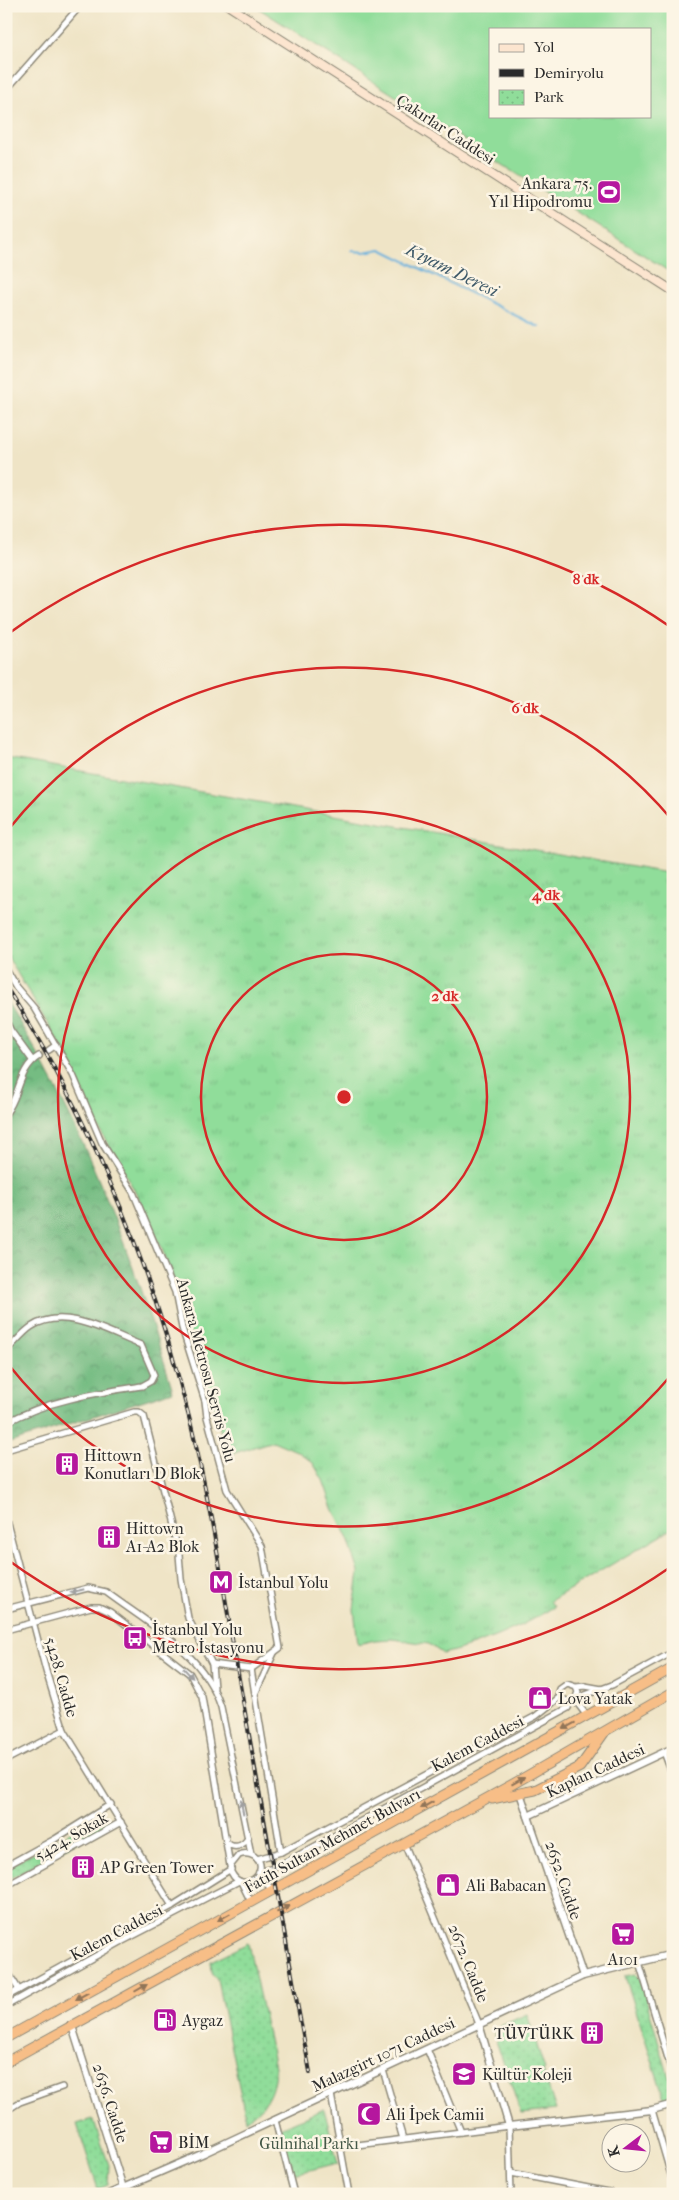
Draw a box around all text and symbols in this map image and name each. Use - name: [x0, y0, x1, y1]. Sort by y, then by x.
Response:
- legend: [489, 28, 652, 118]
- text: Yol: [533, 38, 554, 56]
- text: Demiryolu: [534, 64, 604, 82]
- text: Park: [534, 88, 564, 106]
- street label: Çakırlar Caddesi: [392, 90, 499, 169]
- place label: Ankara 75. Yıl Hipodromu: [488, 174, 592, 211]
- sports icon: Ankara 75. Yıl Hipodromu: [596, 179, 622, 205]
- water label: Kıyam Deresi: [400, 238, 503, 303]
- text: 8 dk: [573, 570, 601, 588]
- text: 6 dk: [511, 699, 540, 717]
- text: 4 dk: [531, 886, 561, 904]
- text: 2 dk: [432, 987, 460, 1005]
- centre of rings: [335, 1088, 353, 1106]
- street label: Ankara Metrosu Servis Yolu: [172, 1275, 240, 1464]
- place label: Hittown Konutları D Blok: [84, 1446, 201, 1483]
- building icon: Hittown Konutları D Blok: [54, 1451, 80, 1477]
- place label: Hittown A1-A2 Blok: [125, 1519, 200, 1556]
- building icon: Hittown A1-A2 Blok: [96, 1524, 122, 1550]
- metro station icon: İstanbul Yolu: [208, 1569, 234, 1595]
- place label: İstanbul Yolu: [238, 1573, 328, 1592]
- one-way arrow: [70, 1587, 85, 1595]
- place label: İstanbul Yolu Metro İstasyonu: [152, 1620, 264, 1657]
- bus stop icon: İstanbul Yolu Metro İstasyonu: [122, 1625, 148, 1651]
- street label: 5428. Cadde: [41, 1635, 82, 1720]
- one-way arrow: [182, 1667, 194, 1679]
- shop icon: Lova Yatak: [527, 1685, 553, 1711]
- place label: Lova Yatak: [558, 1689, 633, 1708]
- street label: Kalem Caddesi: [428, 1711, 527, 1776]
- one-way arrow: [562, 1721, 576, 1730]
- street label: Kaplan Caddesi: [543, 1739, 648, 1802]
- one-way arrow: [510, 1777, 525, 1785]
- street label: Fatih Sultan Mehmet Bulvarı: [241, 1784, 424, 1897]
- one-way arrow: [238, 1799, 246, 1814]
- one-way arrow: [420, 1800, 434, 1809]
- street label: 5424. Sokak: [31, 1808, 112, 1865]
- street label: 2652. Cadde: [541, 1838, 586, 1922]
- building icon: AP Green Tower: [70, 1854, 96, 1880]
- place label: AP Green Tower: [99, 1858, 214, 1877]
- shop icon: Ali Babacan: [435, 1872, 461, 1898]
- place label: Ali Babacan: [465, 1876, 547, 1895]
- street label: Kalem Caddesi: [67, 1900, 166, 1965]
- one-way arrow: [276, 1905, 290, 1913]
- one-way arrow: [217, 1913, 230, 1922]
- street label: 2672. Cadde: [444, 1921, 493, 2005]
- supermarket icon: A101: [610, 1921, 636, 1947]
- place label: A101: [607, 1950, 638, 1969]
- one-way arrow: [133, 1984, 148, 1992]
- one-way arrow: [75, 1992, 88, 2001]
- fuel station icon: Aygaz: [152, 2007, 178, 2033]
- place label: Aygaz: [181, 2011, 223, 2030]
- street label: Malazgirt 1071 Caddesi: [309, 2013, 458, 2096]
- building icon: TÜVTÜRK: [579, 2020, 605, 2046]
- place label: TÜVTÜRK: [494, 2024, 575, 2043]
- street label: 2636. Cadde: [89, 2061, 132, 2145]
- school or university icon: Kültür Koleji: [451, 2061, 477, 2087]
- place label: Kültür Koleji: [482, 2065, 572, 2084]
- mosque icon: Ali İpek Camii: [356, 2101, 382, 2127]
- place label: Ali İpek Camii: [385, 2105, 485, 2124]
- north arrow: [602, 2122, 652, 2172]
- supermarket icon: BİM: [148, 2129, 174, 2155]
- place label: BİM: [178, 2133, 210, 2152]
- park label: Gülnihal Parkı: [259, 2134, 359, 2153]
- text: K: [604, 2143, 624, 2159]

